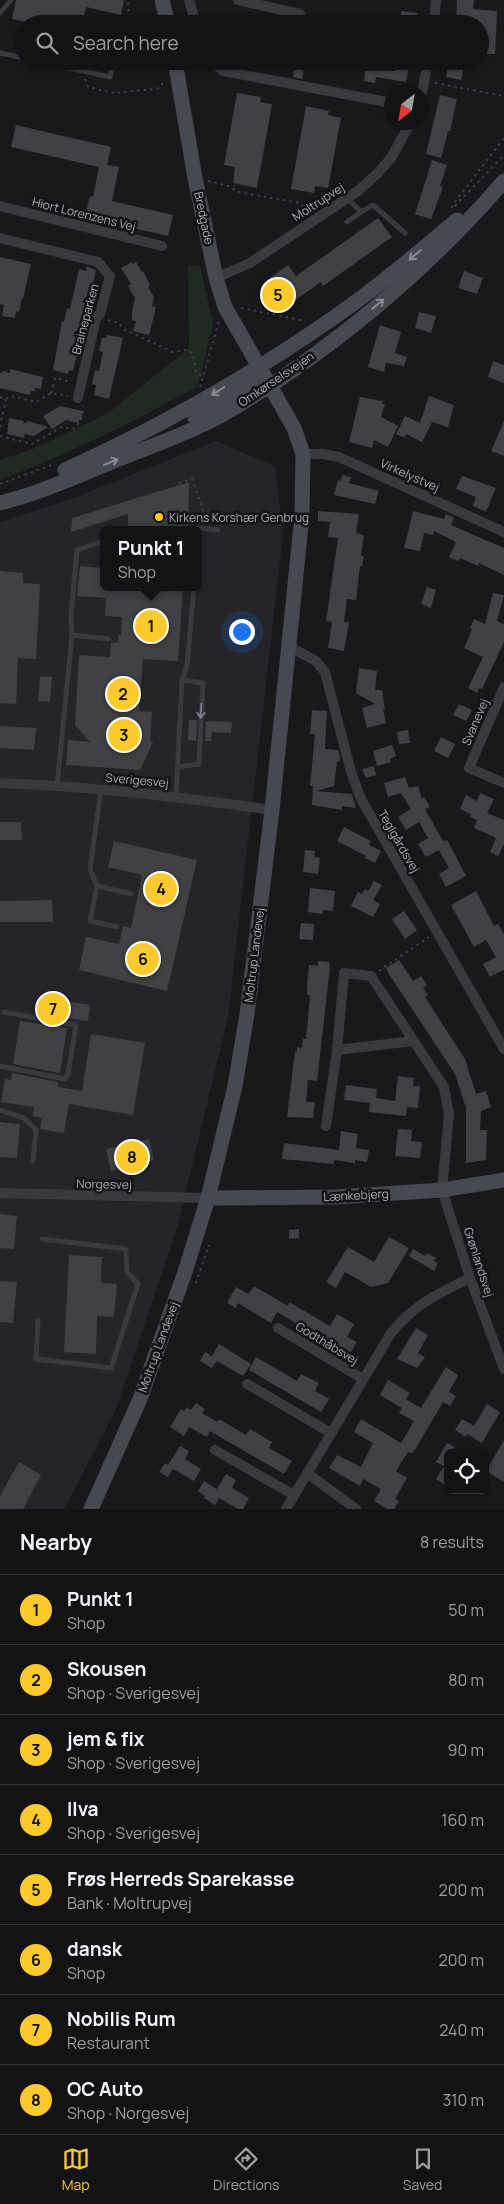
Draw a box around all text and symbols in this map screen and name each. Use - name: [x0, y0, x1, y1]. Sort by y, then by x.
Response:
- search box: [15, 15, 489, 70]
- icon: search: [33, 29, 61, 57]
- text: Search here: [73, 30, 179, 56]
- north arrow: [384, 85, 429, 130]
- street label: Moltrupvej: [289, 179, 347, 225]
- street label: Bredgade: [190, 190, 218, 246]
- street label: Hiort Lorenzens Vej: [30, 193, 138, 235]
- one-way arrow: [409, 250, 422, 261]
- pin: 5: [262, 276, 294, 314]
- street label: Braineparken: [67, 282, 103, 356]
- one-way arrow: [371, 298, 384, 309]
- street label: Omkørselsvejen: [235, 347, 317, 411]
- one-way arrow: [211, 386, 225, 396]
- street label: Virkelystvej: [378, 454, 442, 496]
- one-way arrow: [103, 457, 118, 466]
- place label: Kirkens Korshær Genbrug: [169, 509, 309, 526]
- marker: Kirkens Korshær Genbrug: [153, 511, 165, 523]
- popup: [100, 526, 202, 591]
- text: Punkt 1: [118, 535, 184, 561]
- text: Shop: [118, 561, 156, 583]
- pin: 1: [135, 607, 167, 645]
- your location: [229, 619, 255, 645]
- pin: 2: [107, 675, 139, 713]
- street label: Svanevej: [457, 696, 493, 748]
- one-way arrow: [197, 703, 206, 719]
- pin: 3: [108, 716, 140, 754]
- street label: Sverigesvej: [105, 769, 169, 791]
- street label: Teglgårdsvej: [374, 806, 424, 876]
- pin: 4: [145, 870, 177, 908]
- street label: Moltrup Landevej: [240, 907, 268, 1003]
- pin: 6: [127, 940, 159, 978]
- pin: 7: [37, 990, 69, 1028]
- pin: 8: [116, 1138, 148, 1176]
- street label: Norgesvej: [76, 1175, 132, 1193]
- street label: Lænkebjerg: [323, 1185, 389, 1205]
- street label: Grønlandsvej: [460, 1225, 498, 1299]
- street label: Moltrup Landevej: [134, 1299, 182, 1395]
- street label: Godthåbsvej: [293, 1318, 361, 1368]
- map controls: [444, 1449, 489, 1494]
- button: locate: [444, 1449, 489, 1494]
- text: Nearby: [20, 1528, 92, 1556]
- text: 8 results: [420, 1531, 484, 1553]
- text: Punkt 1: [67, 1586, 133, 1612]
- text: 1: [32, 1599, 40, 1621]
- text: 50 m: [448, 1599, 484, 1621]
- text: Shop: [67, 1612, 105, 1634]
- text: Skousen: [67, 1656, 146, 1682]
- text: 2: [31, 1669, 41, 1691]
- text: 80 m: [448, 1669, 484, 1691]
- text: Shop · Sverigesvej: [67, 1682, 200, 1704]
- text: jem & fix: [67, 1726, 144, 1752]
- text: 3: [31, 1739, 41, 1761]
- text: 90 m: [448, 1739, 484, 1761]
- text: Shop · Sverigesvej: [67, 1752, 200, 1774]
- text: Ilva: [67, 1796, 99, 1822]
- text: 4: [31, 1809, 41, 1831]
- text: 160 m: [441, 1809, 484, 1831]
- text: Shop · Sverigesvej: [67, 1822, 200, 1844]
- text: Frøs Herreds Sparekasse: [67, 1866, 294, 1892]
- text: 5: [31, 1879, 41, 1901]
- text: 200 m: [439, 1879, 484, 1901]
- text: Bank · Moltrupvej: [67, 1892, 192, 1914]
- text: dansk: [67, 1936, 122, 1962]
- text: 6: [31, 1949, 41, 1971]
- text: 200 m: [439, 1949, 484, 1971]
- text: Shop: [67, 1962, 105, 1984]
- text: Nobilis Rum: [67, 2006, 176, 2032]
- text: 7: [32, 2019, 40, 2041]
- text: 240 m: [439, 2019, 484, 2041]
- text: Restaurant: [67, 2032, 150, 2054]
- text: OC Auto: [67, 2076, 143, 2102]
- text: 8: [31, 2089, 41, 2111]
- text: 310 m: [442, 2089, 484, 2111]
- text: Shop · Norgesvej: [67, 2102, 189, 2124]
- tab: Map: [62, 2145, 90, 2194]
- tab: Directions: [213, 2145, 279, 2194]
- tab: Saved: [403, 2145, 442, 2194]

